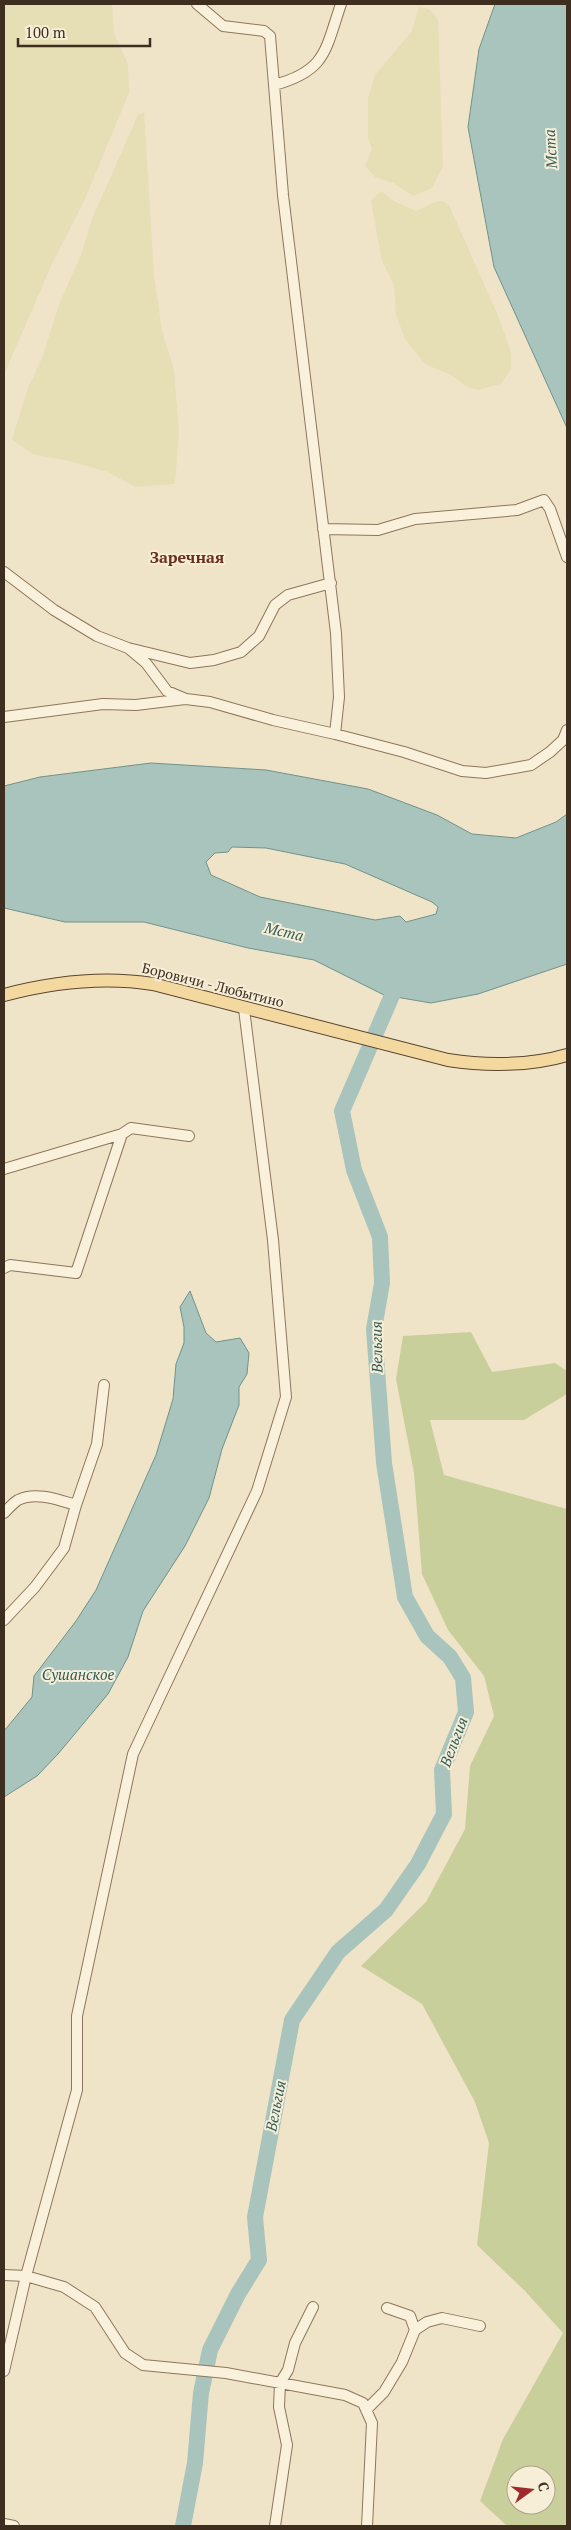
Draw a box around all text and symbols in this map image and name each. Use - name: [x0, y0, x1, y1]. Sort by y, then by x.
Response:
- scale bar: [18, 15, 150, 47]
- text: 100 m: [25, 22, 66, 42]
- water label: Мста: [539, 129, 561, 170]
- district label: Заречная: [150, 546, 224, 568]
- water label: Мста: [262, 917, 306, 945]
- street label: Боровичи - Любытино: [140, 958, 286, 1011]
- water label: Вельгия: [366, 1321, 386, 1374]
- water label: Сушанское: [42, 1664, 115, 1684]
- water label: Вельгия: [434, 1714, 472, 1770]
- water label: Вельгия: [260, 2078, 290, 2134]
- north arrow: [506, 2465, 556, 2515]
- text: С: [534, 2480, 554, 2493]

